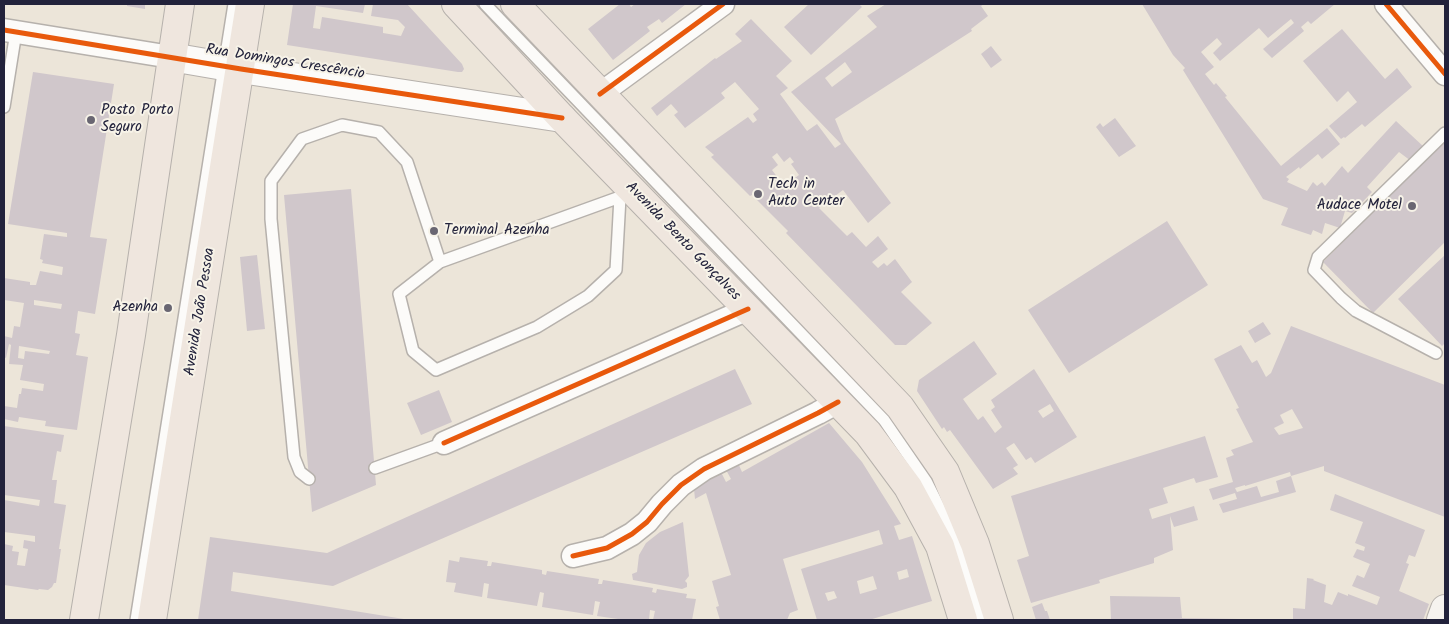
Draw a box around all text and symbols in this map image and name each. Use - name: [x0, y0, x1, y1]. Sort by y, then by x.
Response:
- street label: Rua Domingos Crescêncio: [204, 42, 366, 84]
- place label: Posto Porto Seguro: [101, 102, 173, 137]
- marker: Posto Porto Seguro: [85, 114, 97, 126]
- place label: Tech in Auto Center: [768, 176, 844, 211]
- street label: Avenida Bento Gonçalves: [621, 179, 743, 305]
- marker: Tech in Auto Center: [752, 188, 764, 200]
- place label: Audace Motel: [1317, 197, 1402, 215]
- marker: Audace Motel: [1406, 200, 1418, 212]
- place label: Terminal Azenha: [444, 222, 550, 240]
- marker: Terminal Azenha: [428, 225, 440, 237]
- street label: Avenida João Pessoa: [182, 247, 220, 377]
- place label: Azenha: [112, 299, 158, 317]
- marker: Azenha: [162, 302, 174, 314]

